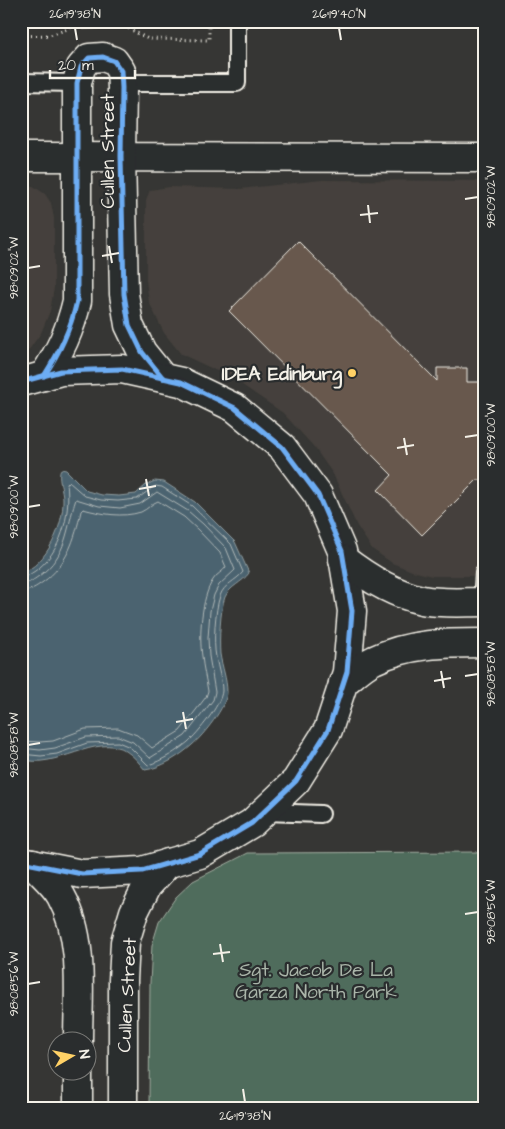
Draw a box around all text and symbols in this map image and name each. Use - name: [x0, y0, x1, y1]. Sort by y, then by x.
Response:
- text: 26°19'38"N: [49, 6, 101, 23]
- text: 26°19'40"N: [312, 6, 366, 23]
- scale bar: [50, 48, 135, 80]
- text: 20 m: [58, 55, 94, 76]
- street label: Cullen Street: [95, 93, 122, 209]
- text: 98°09'02"W: [483, 165, 500, 228]
- text: 98°09'02"W: [6, 236, 23, 299]
- place label: IDEA Edinburg: [222, 361, 342, 389]
- marker: IDEA Edinburg: [346, 367, 358, 379]
- text: 98°09'00"W: [483, 403, 500, 466]
- text: 98°09'00"W: [6, 475, 23, 538]
- text: 98°08'58"W: [483, 641, 500, 706]
- text: 98°08'58"W: [6, 712, 23, 777]
- text: 98°08'56"W: [483, 879, 500, 944]
- street label: Cullen Street: [111, 937, 144, 1053]
- text: 98°08'56"W: [6, 951, 23, 1016]
- park label: Sgt. Jacob De La Garza North Park: [235, 957, 397, 1006]
- north arrow: [48, 1032, 98, 1082]
- text: N: [73, 1048, 94, 1060]
- text: 26°19'38"N: [219, 1108, 271, 1125]

